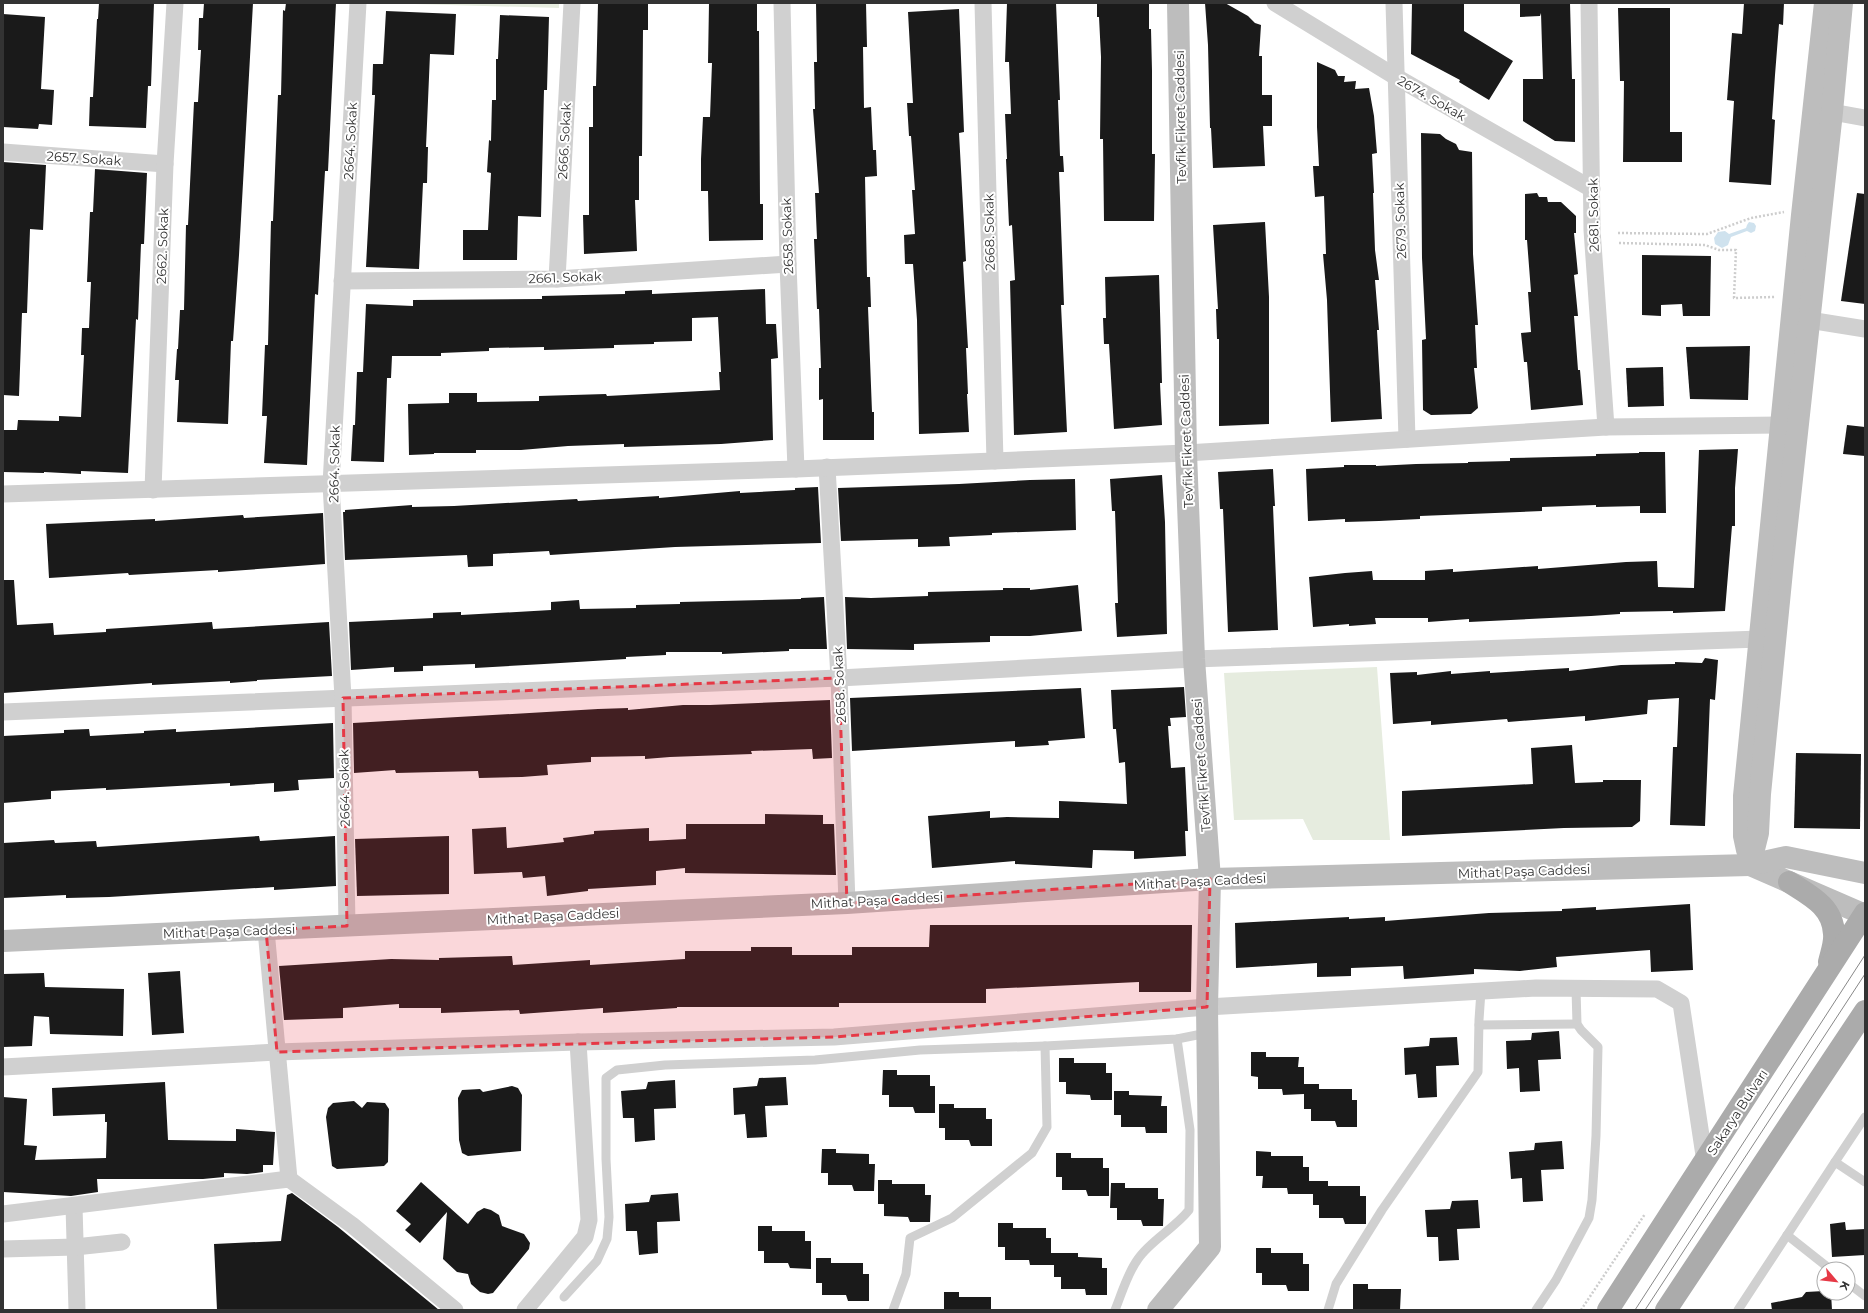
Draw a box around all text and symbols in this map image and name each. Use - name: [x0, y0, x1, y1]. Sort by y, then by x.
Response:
- street label: Tevfik Fikret Caddesi: [1171, 50, 1189, 184]
- street label: 2674. Sokak: [1395, 72, 1469, 124]
- street label: 2664. Sokak: [340, 102, 360, 180]
- street label: 2666. Sokak: [554, 102, 574, 180]
- street label: 2657. Sokak: [46, 147, 122, 169]
- street label: 2681. Sokak: [1584, 178, 1602, 252]
- street label: 2679. Sokak: [1391, 183, 1409, 259]
- street label: 2668. Sokak: [980, 193, 998, 271]
- street label: 2658. Sokak: [778, 197, 796, 274]
- street label: 2662. Sokak: [153, 207, 171, 284]
- street label: 2661. Sokak: [528, 268, 602, 286]
- street label: Tevfik Fikret Caddesi: [1176, 374, 1196, 508]
- street label: 2664. Sokak: [325, 425, 343, 503]
- street label: 2658. Sokak: [829, 646, 849, 724]
- street label: Tevfik Fikret Caddesi: [1188, 698, 1214, 832]
- street label: 2664. Sokak: [335, 749, 353, 827]
- street label: Mithat Paşa Caddesi: [1457, 861, 1591, 881]
- street label: Mithat Paşa Caddesi: [1133, 870, 1267, 892]
- street label: Mithat Paşa Caddesi: [810, 889, 944, 911]
- street label: Mithat Paşa Caddesi: [486, 905, 620, 927]
- street label: Mithat Paşa Caddesi: [162, 921, 296, 941]
- street label: Sakarya Bulvarı: [1703, 1066, 1771, 1158]
- north arrow: [1816, 1261, 1856, 1301]
- text: K: [1836, 1279, 1853, 1293]

